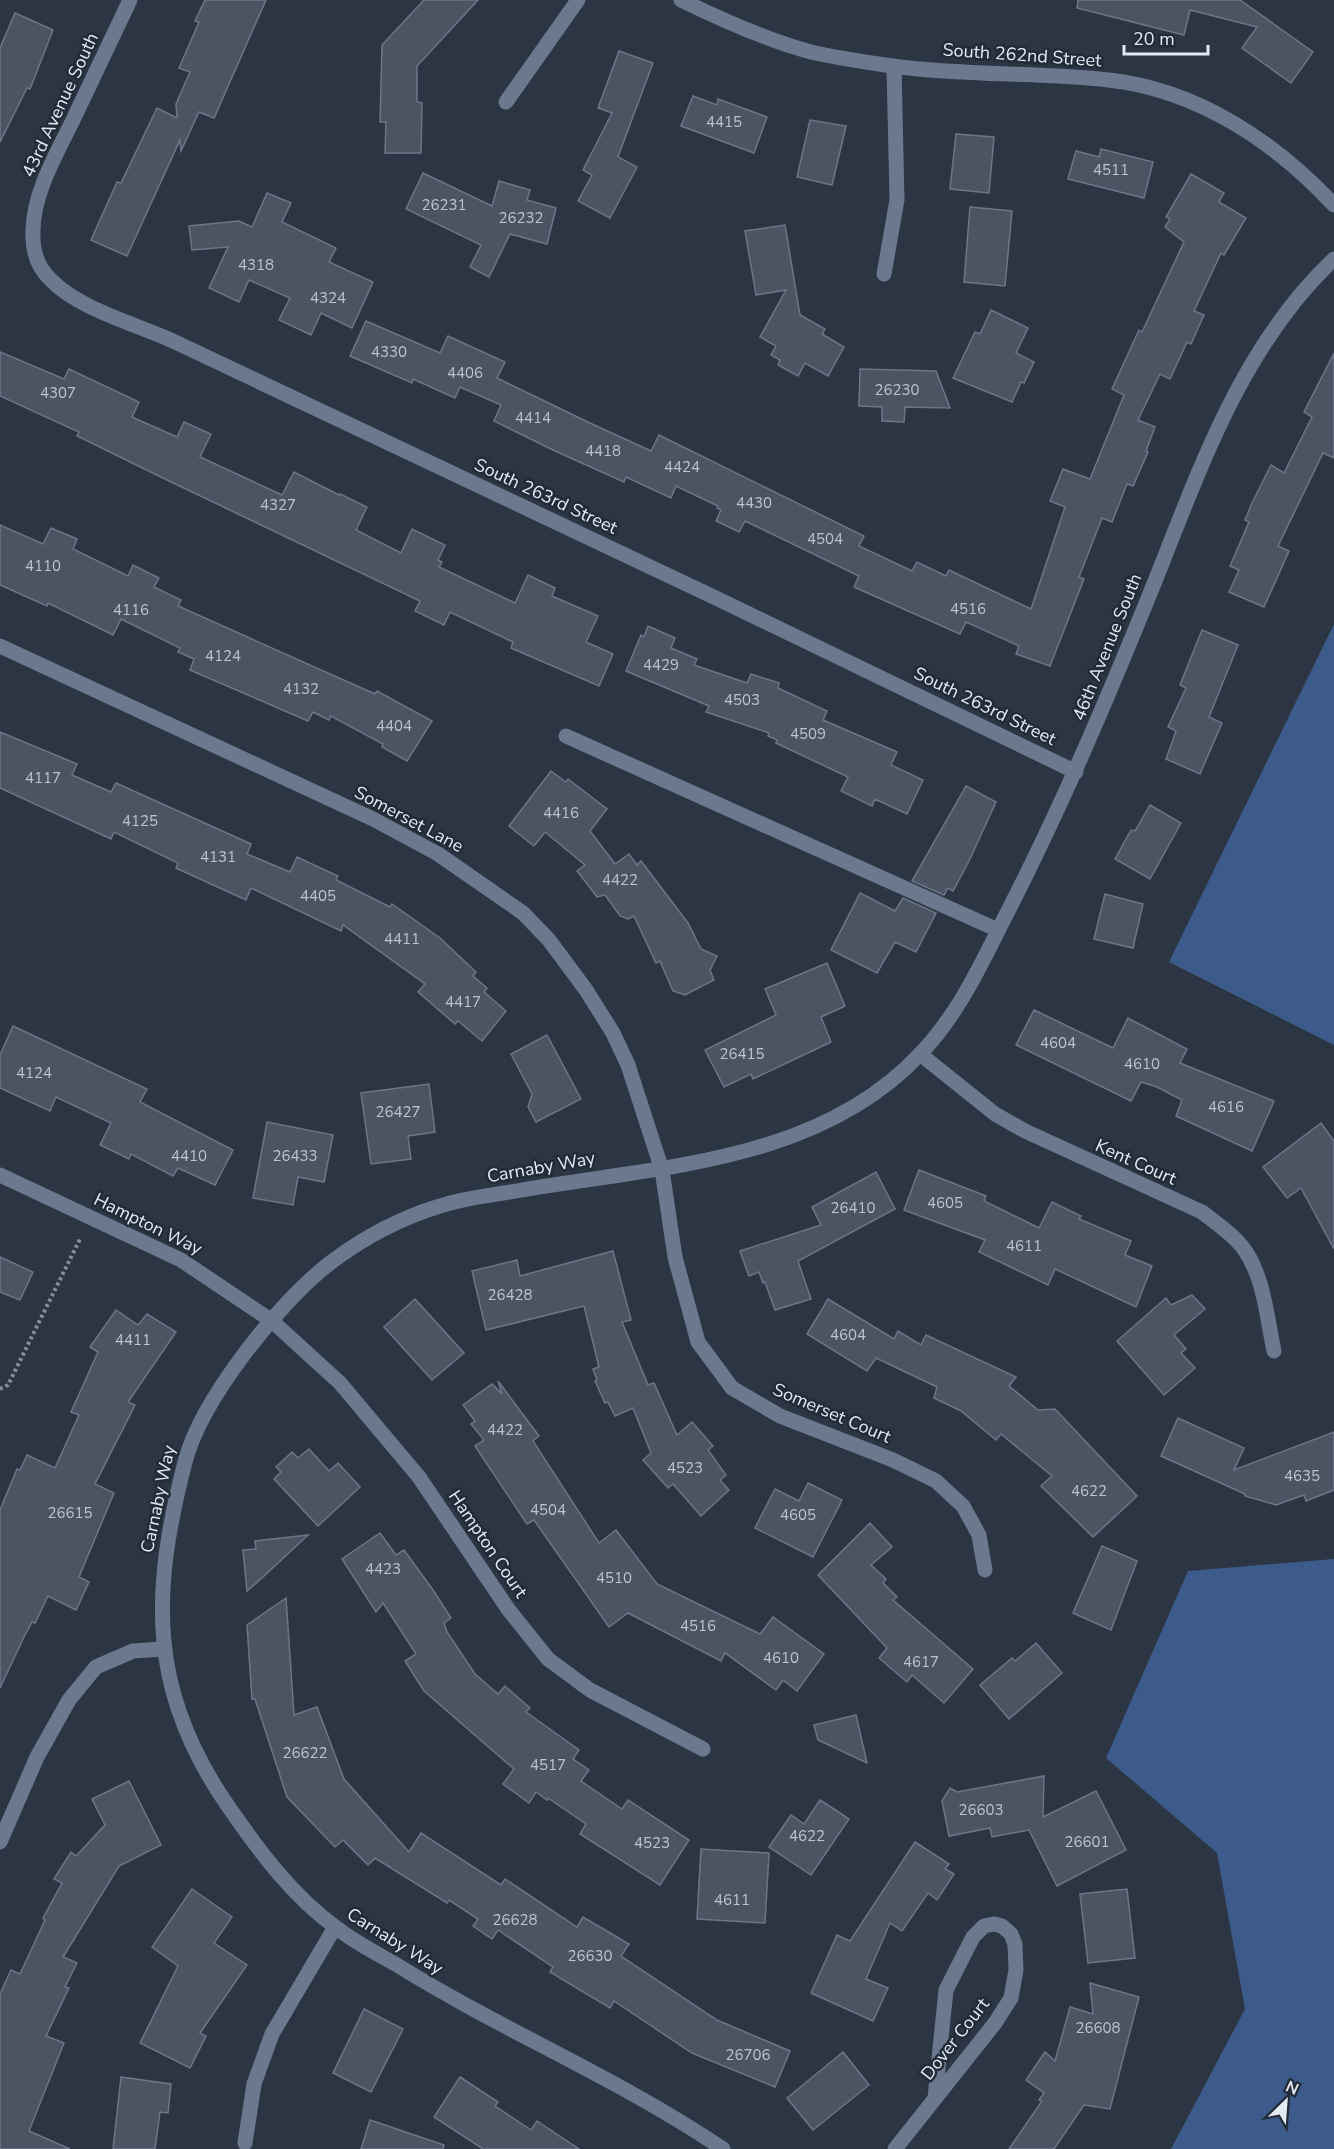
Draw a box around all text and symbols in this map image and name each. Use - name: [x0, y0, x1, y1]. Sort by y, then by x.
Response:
- scale bar: [1124, 18, 1208, 56]
- text: 20 m: [1133, 27, 1175, 51]
- street label: 43rd Avenue South: [16, 29, 104, 181]
- street label: South 262nd Street: [942, 37, 1103, 73]
- house number: 4415: [706, 112, 742, 132]
- house number: 4511: [1093, 160, 1129, 180]
- house number: 26231: [421, 195, 467, 215]
- house number: 26232: [498, 208, 544, 228]
- house number: 4318: [238, 255, 274, 275]
- house number: 4324: [310, 288, 346, 308]
- house number: 4330: [371, 342, 407, 362]
- house number: 4406: [447, 363, 483, 383]
- house number: 26230: [874, 380, 920, 400]
- house number: 4307: [40, 383, 76, 403]
- house number: 4414: [515, 408, 551, 428]
- house number: 4418: [585, 441, 621, 461]
- street label: South 263rd Street: [471, 452, 622, 540]
- house number: 4424: [664, 457, 700, 477]
- house number: 4430: [736, 493, 772, 513]
- house number: 4327: [260, 495, 296, 515]
- house number: 4504: [807, 529, 843, 549]
- house number: 4110: [25, 556, 61, 576]
- street label: 46th Avenue South: [1067, 570, 1147, 724]
- house number: 4516: [950, 599, 986, 619]
- house number: 4116: [113, 600, 149, 620]
- house number: 4124: [205, 646, 241, 666]
- house number: 4429: [643, 655, 679, 675]
- street label: South 263rd Street: [910, 661, 1061, 751]
- house number: 4132: [283, 679, 319, 699]
- house number: 4503: [724, 690, 760, 710]
- house number: 4404: [376, 716, 412, 736]
- house number: 4509: [790, 724, 826, 744]
- house number: 4117: [25, 768, 61, 788]
- street label: Somerset Lane: [350, 780, 468, 858]
- house number: 4416: [543, 803, 579, 823]
- house number: 4125: [122, 811, 158, 831]
- house number: 4131: [200, 847, 236, 867]
- house number: 4422: [602, 870, 638, 890]
- house number: 4405: [300, 886, 336, 906]
- house number: 4411: [384, 929, 420, 949]
- house number: 4417: [445, 992, 481, 1012]
- house number: 4604: [1040, 1033, 1076, 1053]
- house number: 26415: [719, 1044, 765, 1064]
- house number: 4610: [1124, 1054, 1160, 1074]
- house number: 4124: [16, 1063, 52, 1083]
- house number: 4616: [1208, 1097, 1244, 1117]
- house number: 26427: [375, 1102, 421, 1122]
- street label: Kent Court: [1092, 1133, 1181, 1191]
- house number: 4410: [171, 1146, 207, 1166]
- house number: 26433: [272, 1146, 318, 1166]
- street label: Carnaby Way: [485, 1146, 598, 1188]
- street label: Hampton Way: [90, 1187, 207, 1261]
- house number: 4605: [927, 1193, 963, 1213]
- house number: 26410: [830, 1198, 876, 1218]
- house number: 4611: [1006, 1236, 1042, 1256]
- house number: 26428: [487, 1285, 533, 1305]
- house number: 4604: [830, 1325, 866, 1345]
- house number: 4411: [115, 1330, 151, 1350]
- street label: Somerset Court: [769, 1377, 895, 1449]
- house number: 4422: [487, 1420, 523, 1440]
- street label: Carnaby Way: [135, 1442, 181, 1555]
- house number: 4523: [667, 1458, 703, 1478]
- house number: 4635: [1284, 1466, 1320, 1486]
- house number: 4622: [1071, 1481, 1107, 1501]
- street label: Hampton Court: [443, 1486, 533, 1603]
- house number: 4504: [530, 1500, 566, 1520]
- house number: 26615: [47, 1503, 93, 1523]
- house number: 4605: [780, 1505, 816, 1525]
- house number: 4423: [365, 1559, 401, 1579]
- house number: 4510: [596, 1568, 632, 1588]
- house number: 4516: [680, 1616, 716, 1636]
- house number: 4610: [763, 1648, 799, 1668]
- house number: 4617: [903, 1652, 939, 1672]
- house number: 26622: [282, 1743, 328, 1763]
- house number: 4517: [530, 1755, 566, 1775]
- house number: 26603: [958, 1800, 1004, 1820]
- house number: 4622: [789, 1826, 825, 1846]
- house number: 26601: [1064, 1832, 1110, 1852]
- house number: 4523: [634, 1833, 670, 1853]
- house number: 4611: [714, 1890, 750, 1910]
- street label: Carnaby Way: [342, 1902, 448, 1981]
- house number: 26628: [492, 1910, 538, 1930]
- house number: 26630: [567, 1946, 613, 1966]
- street label: Dover Court: [915, 1993, 995, 2085]
- house number: 26608: [1075, 2018, 1121, 2038]
- house number: 26706: [725, 2045, 771, 2065]
- north arrow: [1256, 2071, 1316, 2131]
- text: N: [1282, 2076, 1302, 2101]

